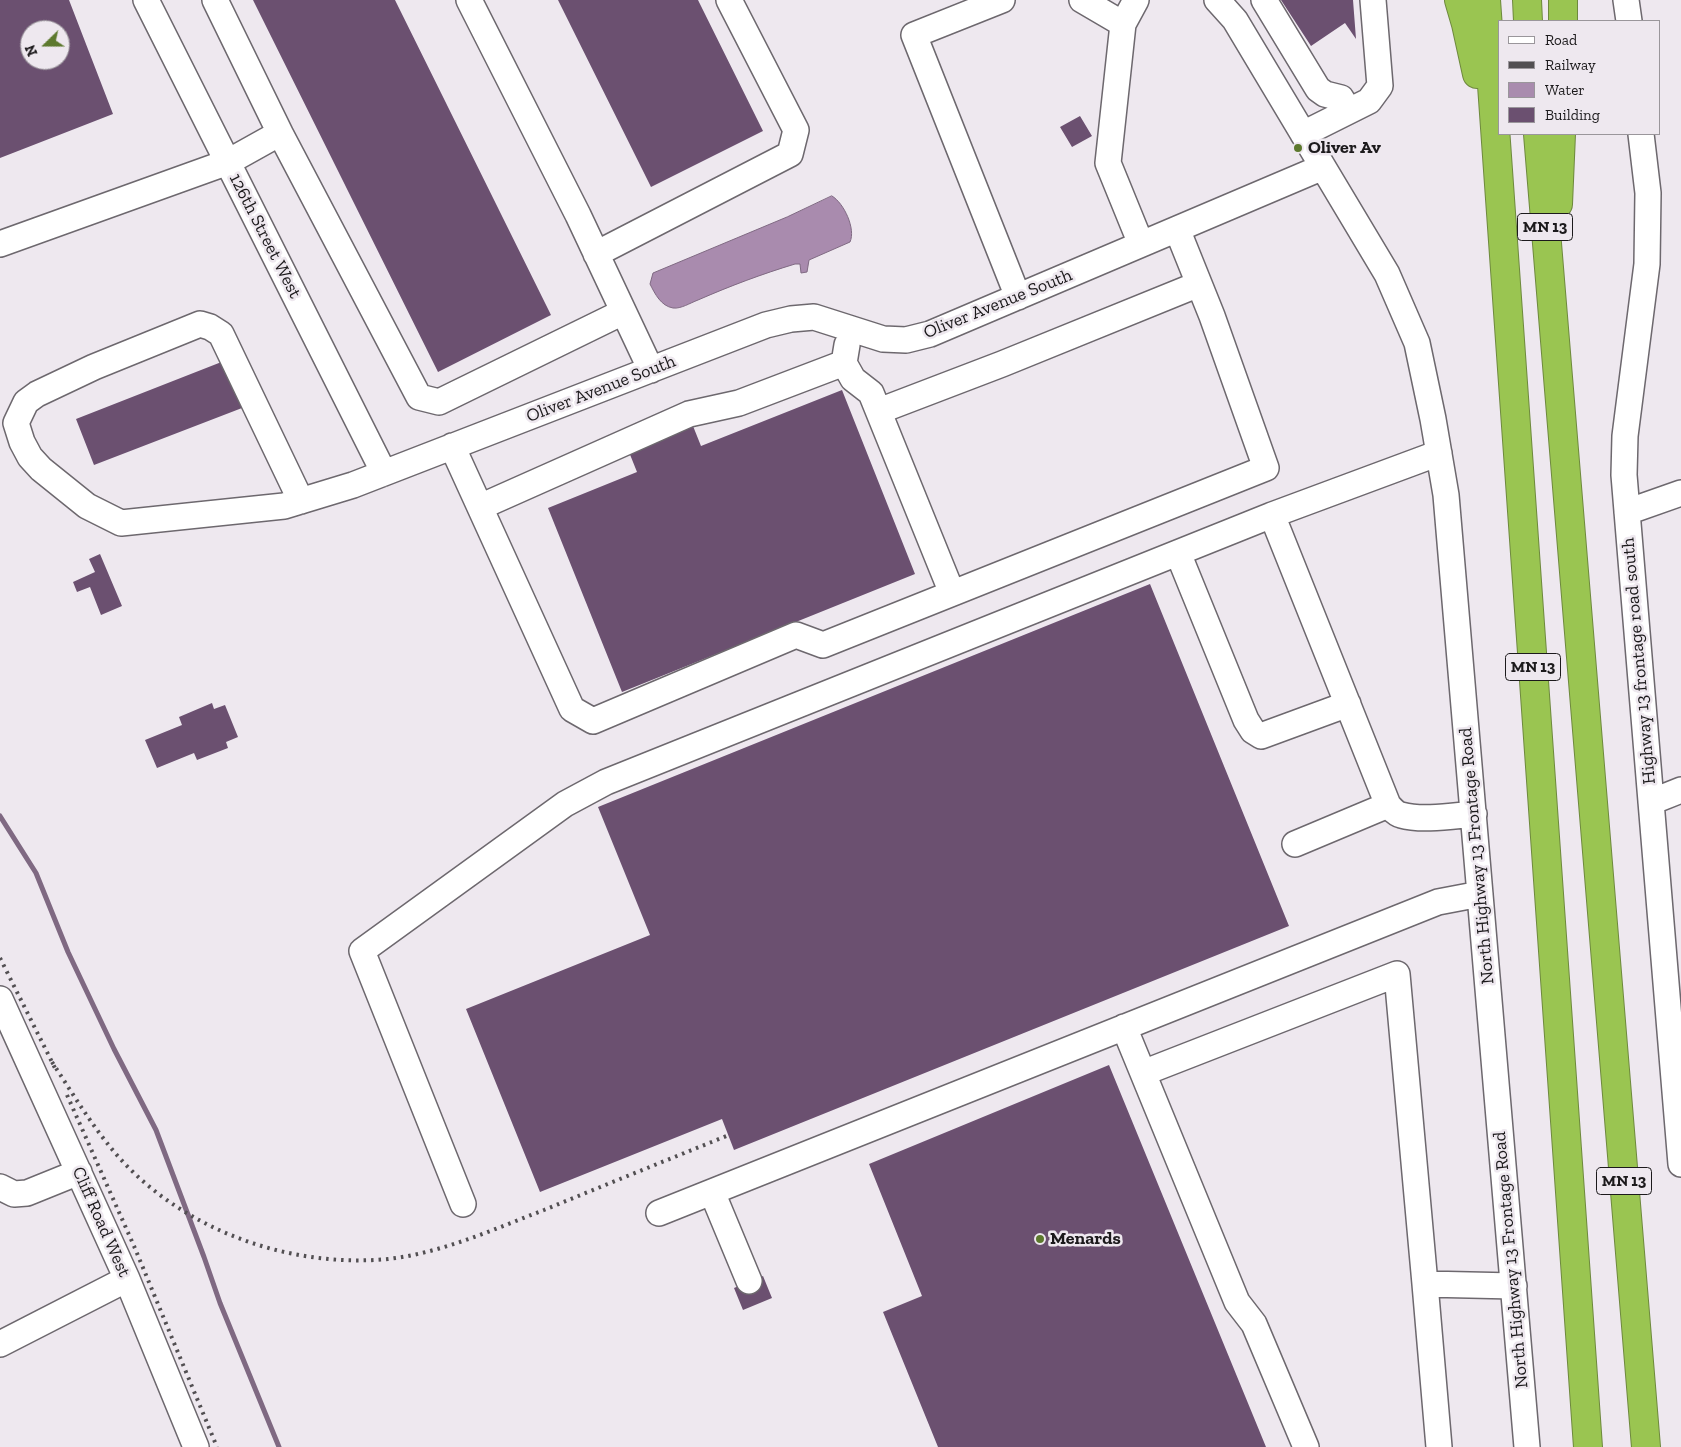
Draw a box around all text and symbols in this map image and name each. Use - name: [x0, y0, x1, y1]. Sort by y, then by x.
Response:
- north arrow: [20, 20, 70, 70]
- legend: [1498, 20, 1661, 135]
- text: Road: [1545, 31, 1577, 49]
- text: N: [22, 42, 41, 59]
- text: Railway: [1545, 56, 1596, 74]
- text: Water: [1545, 81, 1585, 99]
- text: Building: [1545, 106, 1600, 124]
- place label: Oliver Av: [1308, 137, 1381, 159]
- marker: Oliver Av: [1292, 142, 1304, 154]
- street label: 126th Street West: [224, 170, 306, 302]
- road number: MN 13: [1518, 213, 1572, 240]
- street label: Oliver Avenue South: [921, 264, 1075, 344]
- street label: Oliver Avenue South: [523, 351, 679, 427]
- street label: Highway 13 frontage road south: [1617, 537, 1661, 785]
- road number: MN 13: [1506, 654, 1560, 680]
- street label: North Highway 13 Frontage Road: [1455, 727, 1499, 985]
- street label: North Highway 13 Frontage Road: [1489, 1131, 1533, 1389]
- street label: Cliff Road West: [67, 1164, 135, 1280]
- road number: MN 13: [1596, 1168, 1652, 1194]
- place label: Menards: [1050, 1228, 1121, 1250]
- marker: Menards: [1034, 1233, 1046, 1245]

